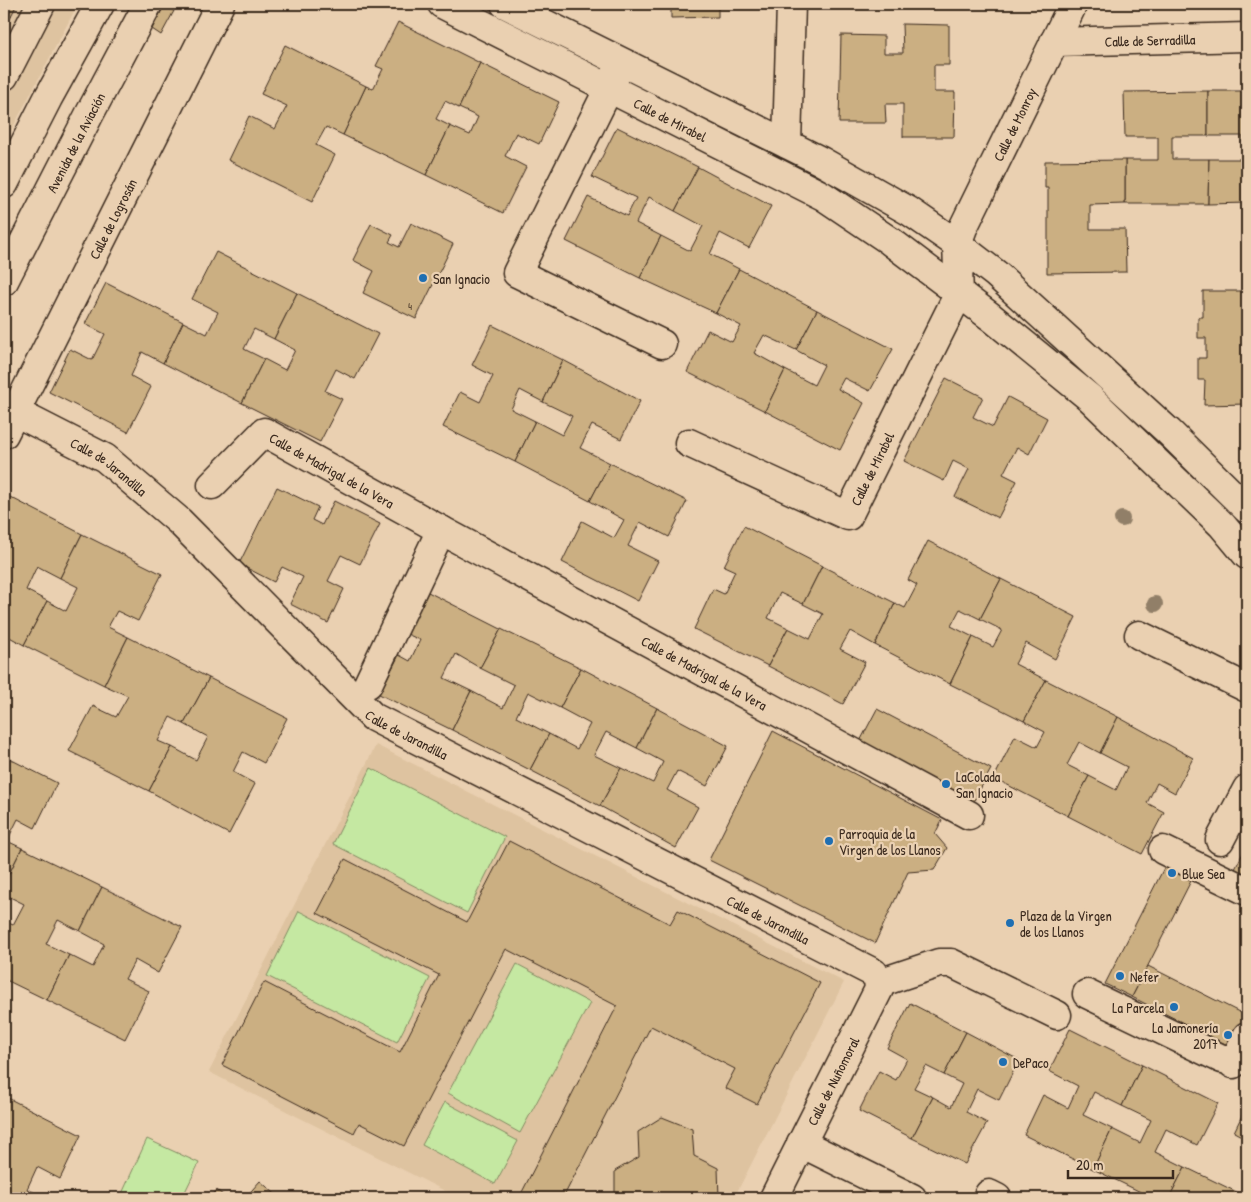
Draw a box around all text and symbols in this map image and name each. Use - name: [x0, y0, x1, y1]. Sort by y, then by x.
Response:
- street label: Calle de Serradilla: [1104, 29, 1196, 50]
- street label: Calle de Monroy: [988, 84, 1041, 164]
- street label: Avenida de la Aviación: [42, 89, 109, 195]
- street label: Calle de Mirabel: [631, 93, 711, 146]
- street label: Calle de Logrosán: [84, 175, 140, 262]
- place label: San Ignacio: [433, 269, 490, 289]
- marker: San Ignacio: [417, 272, 429, 284]
- house number: 4: [408, 299, 412, 313]
- street label: Calle de Madrigal de la Vera: [266, 427, 398, 512]
- street label: Calle de Mirabel: [845, 428, 898, 508]
- street label: Calle de Jarandilla: [67, 433, 152, 500]
- street label: Calle de Madrigal de la Vera: [638, 631, 771, 714]
- street label: Calle de Jarandilla: [361, 705, 452, 764]
- place label: LaColada San Ignacio: [956, 767, 1013, 803]
- marker: LaColada San Ignacio: [940, 778, 952, 790]
- place label: Parroquia de la Virgen de los Llanos: [839, 824, 941, 860]
- marker: Parroquia de la Virgen de los Llanos: [823, 835, 835, 847]
- place label: Blue Sea: [1182, 864, 1225, 883]
- marker: Blue Sea: [1166, 867, 1178, 879]
- street label: Calle de Jarandilla: [724, 890, 813, 948]
- place label: Plaza de la Virgen de los Llanos: [1020, 906, 1112, 941]
- marker: Plaza de la Virgen de los Llanos: [1004, 917, 1016, 929]
- place label: Nefer: [1130, 967, 1160, 986]
- marker: Nefer: [1114, 970, 1126, 982]
- place label: La Parcela: [1112, 998, 1165, 1017]
- marker: La Parcela: [1168, 1001, 1180, 1013]
- place label: La Jamonería 2017: [1152, 1018, 1218, 1053]
- marker: La Jamonería 2017: [1222, 1029, 1234, 1041]
- street label: Calle de Nuñomoral: [803, 1033, 864, 1129]
- place label: DePaco: [1013, 1053, 1049, 1072]
- marker: DePaco: [997, 1056, 1009, 1068]
- scale bar: [1068, 1147, 1174, 1179]
- text: 20 m: [1076, 1154, 1103, 1175]

